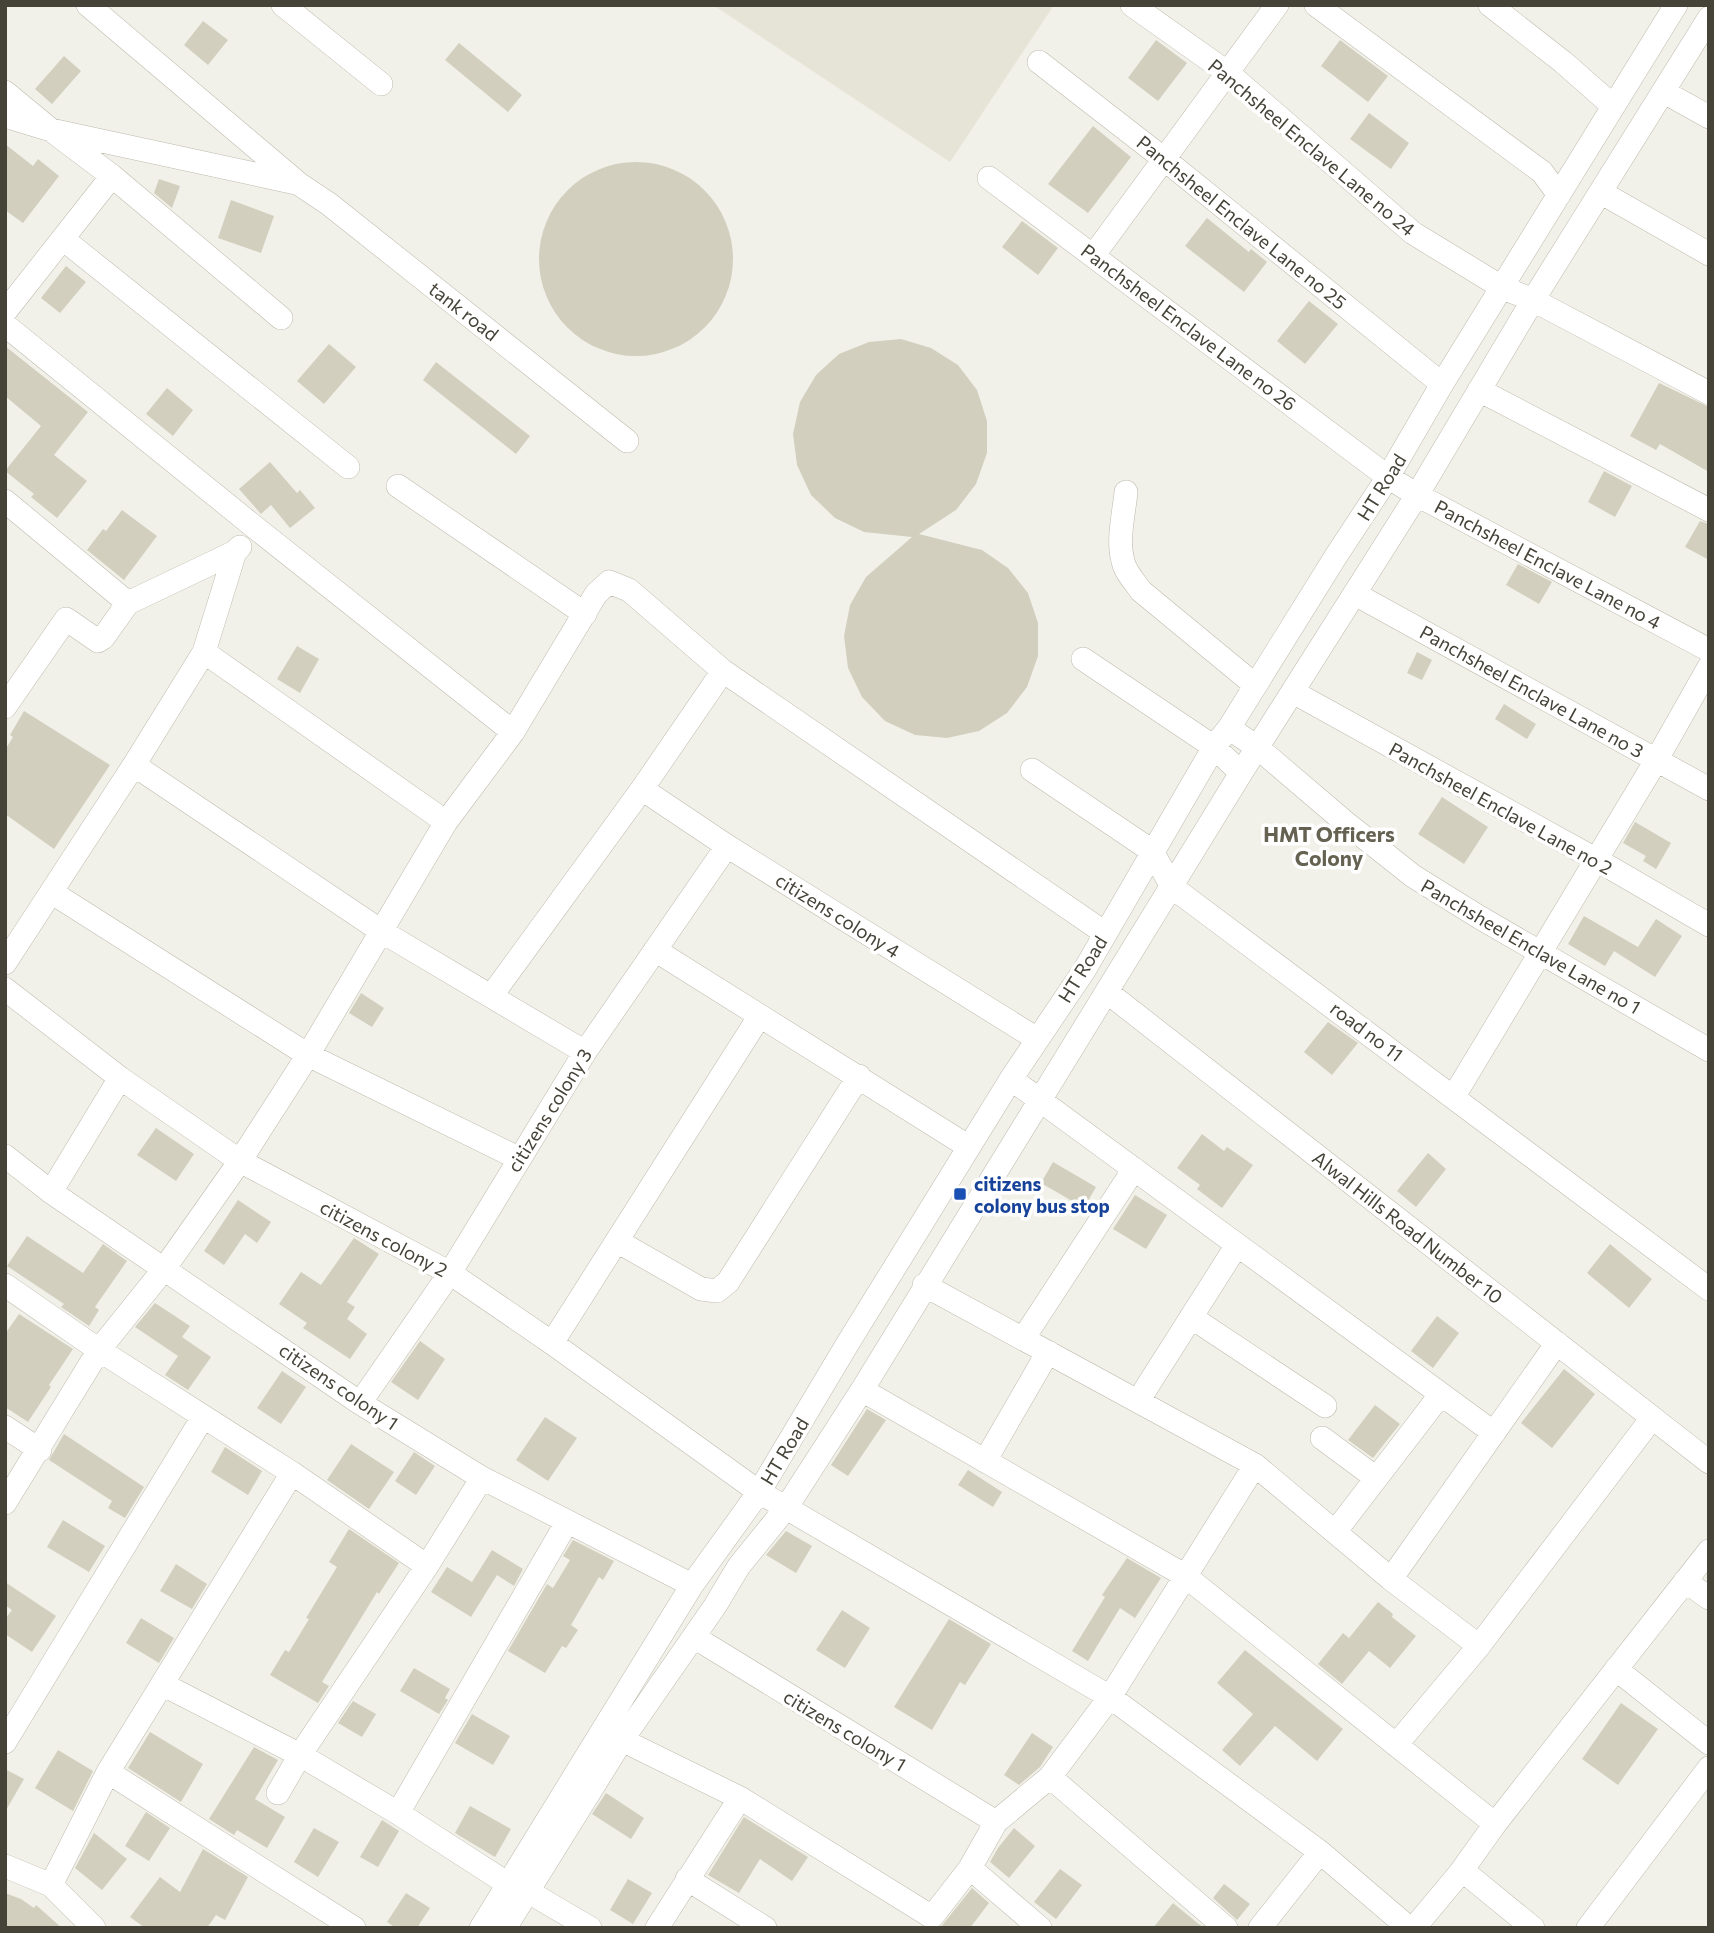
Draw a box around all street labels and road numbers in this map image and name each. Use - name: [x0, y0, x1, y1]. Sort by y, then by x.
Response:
- street label: Panchsheel Enclave Lane no 24: [1204, 54, 1420, 240]
- street label: Panchsheel Enclave Lane no 25: [1133, 130, 1351, 314]
- street label: Panchsheel Enclave Lane no 26: [1077, 239, 1301, 415]
- street label: tank road: [425, 277, 503, 345]
- street label: HT Road: [1352, 449, 1410, 525]
- street label: Panchsheel Enclave Lane no 4: [1431, 494, 1665, 634]
- street label: Panchsheel Enclave Lane no 3: [1416, 620, 1648, 762]
- street label: Panchsheel Enclave Lane no 2: [1385, 737, 1617, 879]
- street label: citizens colony 4: [772, 868, 904, 962]
- street label: Panchsheel Enclave Lane no 1: [1417, 874, 1645, 1018]
- street label: HT Road: [1053, 931, 1111, 1007]
- street label: road no 11: [1326, 996, 1408, 1066]
- street label: citizens colony 3: [502, 1044, 596, 1176]
- street label: Alwal Hills Road Number 10: [1308, 1146, 1508, 1308]
- street label: citizens colony 2: [316, 1195, 452, 1281]
- street label: citizens colony 1: [275, 1338, 403, 1434]
- street label: HT Road: [755, 1413, 813, 1489]
- street label: citizens colony 1: [780, 1684, 910, 1776]

